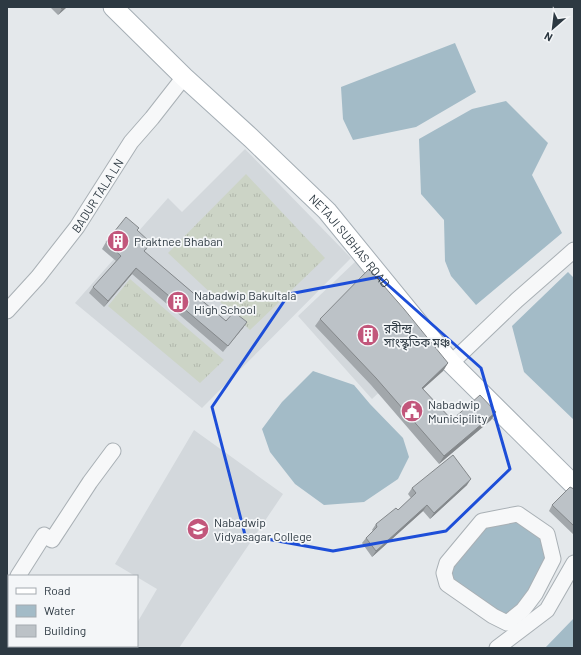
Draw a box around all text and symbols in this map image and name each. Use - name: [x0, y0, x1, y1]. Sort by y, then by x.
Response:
- north arrow: [533, 8, 573, 48]
- text: N: [542, 30, 554, 45]
- street label: BADUR TALA LN: [68, 156, 126, 235]
- street label: NETAJI SUBHAS ROAD: [307, 191, 393, 290]
- building icon: Praktnee Bhaban: [105, 228, 131, 254]
- place label: Praktnee Bhaban: [134, 234, 223, 248]
- place label: Nabadwip Bakultala High School: [194, 288, 296, 316]
- building icon: Nabadwip Bakultala High School: [165, 289, 191, 315]
- place label: রবীন্দ্র সাংস্কৃতিক মঞ্চ: [383, 321, 450, 351]
- building icon: রবীন্দ্র সাংস্কৃতিক মঞ্চ: [355, 322, 381, 348]
- place label: Nabadwip Municipility: [428, 397, 488, 425]
- public building icon: Nabadwip Municipility: [399, 398, 425, 424]
- place label: Nabadwip Vidyasagar College: [214, 515, 312, 543]
- school or university icon: Nabadwip Vidyasagar College: [185, 516, 211, 542]
- legend: [8, 575, 138, 647]
- text: Road: [44, 583, 71, 597]
- text: Water: [44, 603, 76, 617]
- text: Building: [44, 623, 86, 637]

